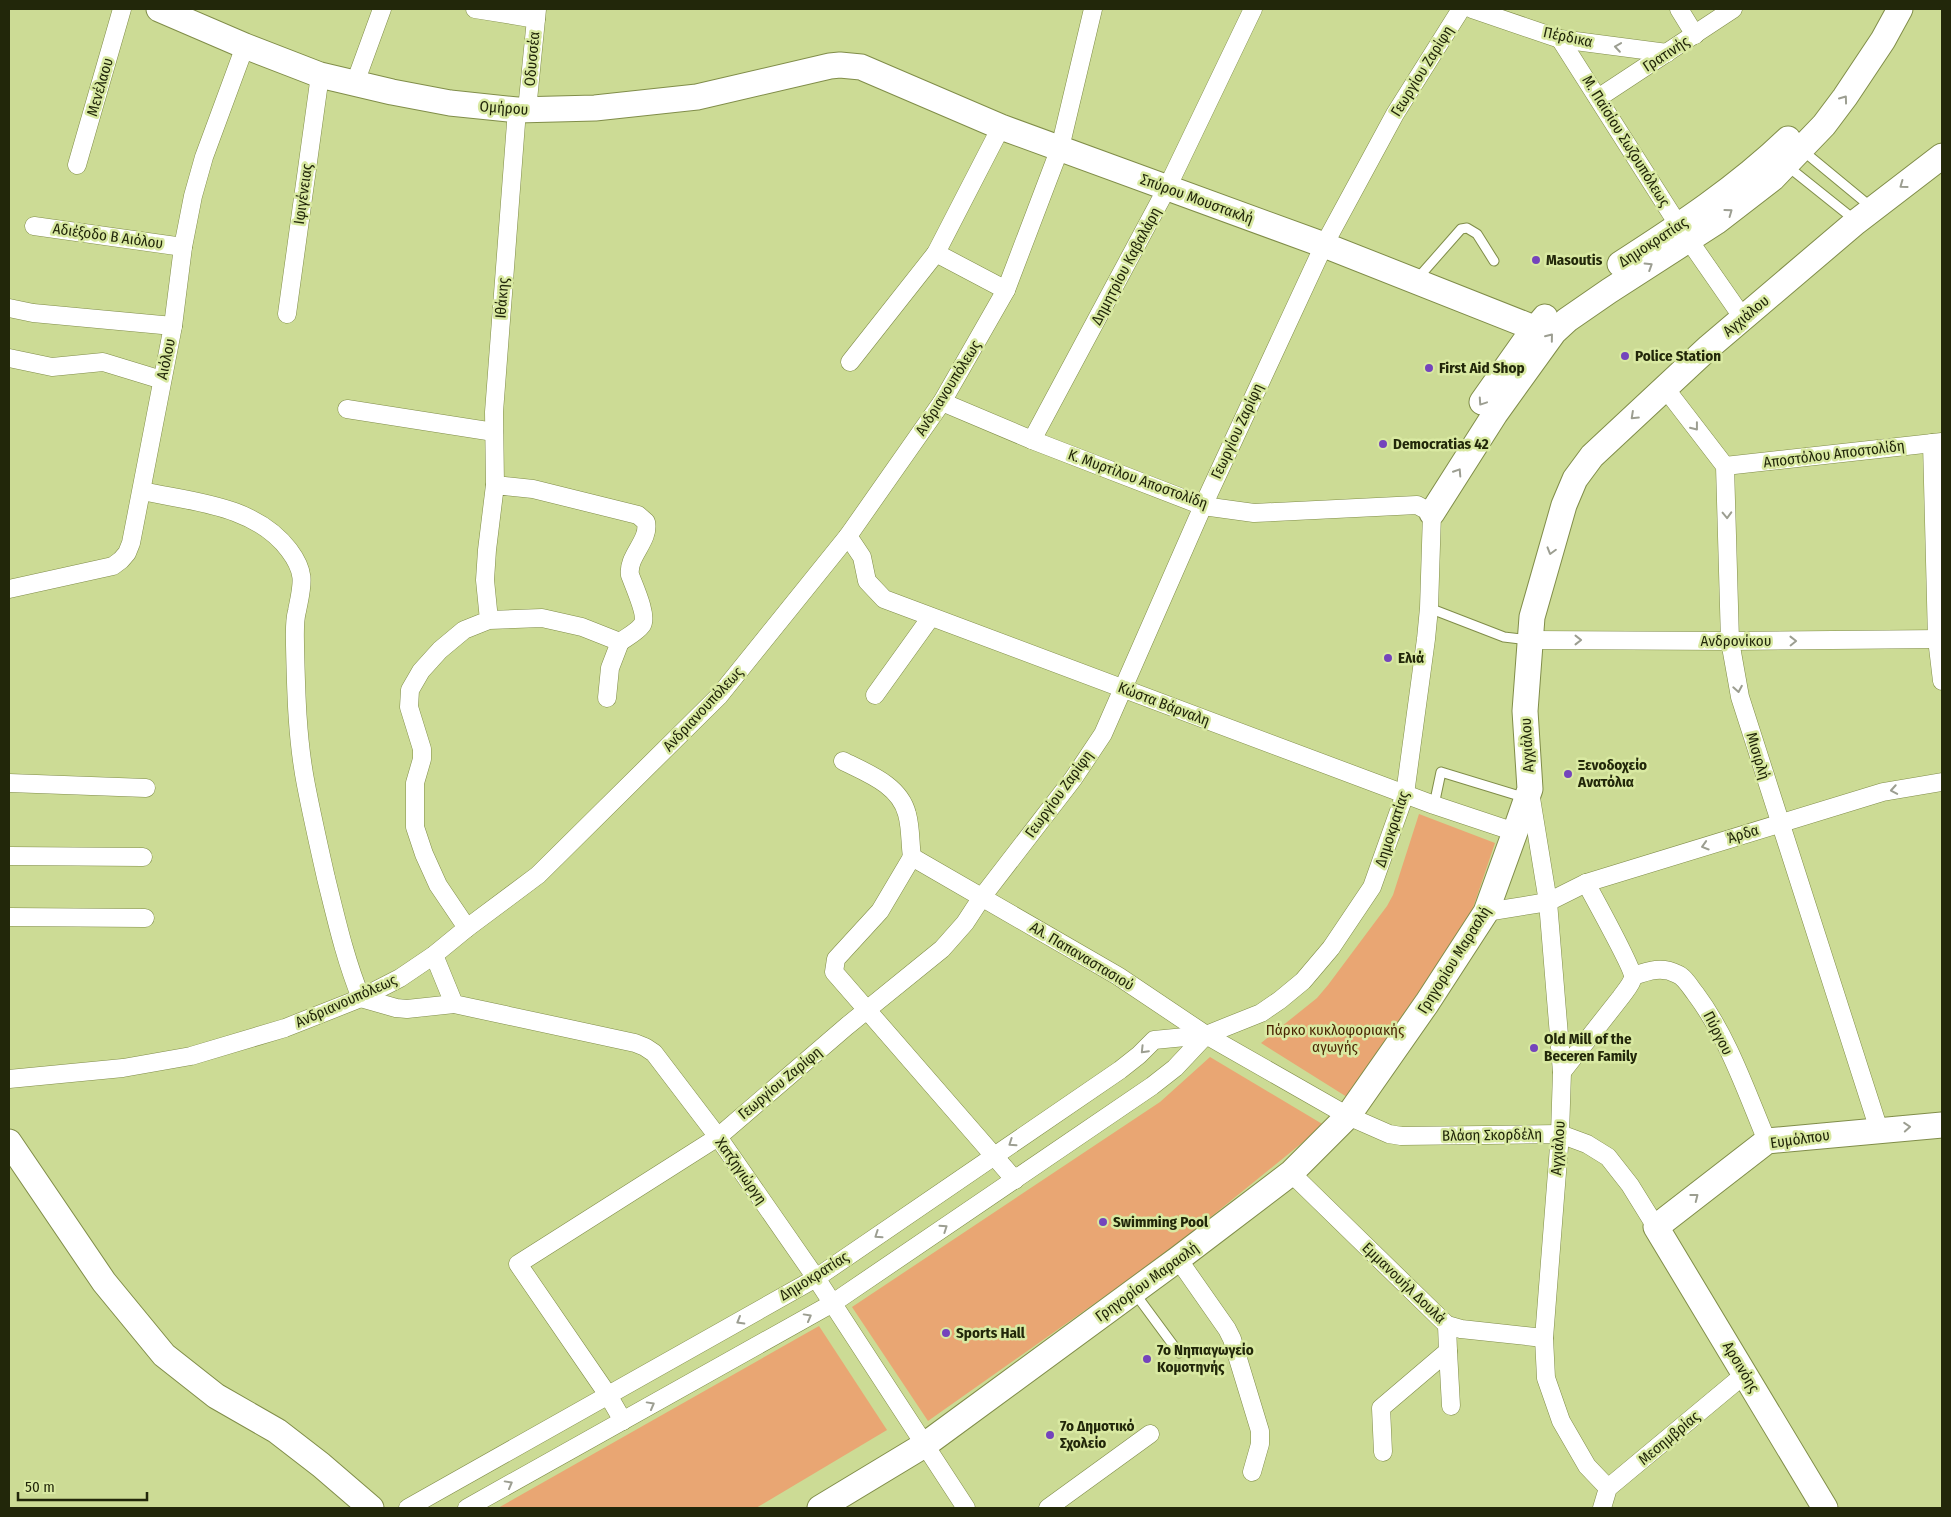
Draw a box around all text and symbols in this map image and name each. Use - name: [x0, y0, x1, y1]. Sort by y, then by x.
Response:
- street label: Γεωργίου Ζαρίφη: [1387, 22, 1457, 120]
- street label: Πέρδικα: [1542, 23, 1594, 51]
- street label: Οδυσσέα: [521, 31, 543, 87]
- street label: Γρατινής: [1639, 32, 1693, 76]
- one-way arrow: [1614, 42, 1623, 52]
- street label: Μενέλαου: [83, 56, 117, 118]
- street label: Μ. Παϊσίου Σωζουπόλεως: [1578, 72, 1674, 211]
- one-way arrow: [1838, 95, 1847, 104]
- street label: Ομήρου: [479, 97, 529, 119]
- street label: Ιφιγένειας: [290, 162, 316, 225]
- street label: Σπύρου Μουστακλή: [1138, 170, 1256, 228]
- one-way arrow: [1899, 179, 1909, 188]
- street label: Δημητρίου Καβαλάρη: [1087, 204, 1165, 328]
- one-way arrow: [1723, 210, 1732, 218]
- street label: Δημοκρατίας: [1615, 213, 1691, 271]
- street label: Αδιέξοδο Β Αιόλου: [52, 219, 164, 253]
- place label: Masoutis: [1546, 251, 1603, 269]
- marker: Masoutis: [1530, 254, 1542, 266]
- one-way arrow: [1644, 262, 1653, 272]
- street label: Ιθάκης: [492, 276, 512, 319]
- street label: Αγχιάλου: [1719, 292, 1773, 340]
- one-way arrow: [1544, 334, 1553, 343]
- street label: Ανδριανουπόλεως: [912, 336, 985, 439]
- street label: Αιόλου: [153, 337, 179, 381]
- place label: Police Station: [1635, 347, 1721, 365]
- marker: Police Station: [1619, 350, 1631, 362]
- place label: First Aid Shop: [1439, 359, 1525, 377]
- marker: First Aid Shop: [1423, 362, 1435, 374]
- street label: Γεωργίου Ζαρίφη: [1207, 380, 1267, 482]
- one-way arrow: [1479, 396, 1489, 405]
- one-way arrow: [1630, 410, 1639, 419]
- one-way arrow: [1689, 421, 1697, 430]
- place label: Democratias 42: [1393, 435, 1489, 453]
- street label: Αποστόλου Αποστολίδη: [1762, 436, 1906, 472]
- marker: Democratias 42: [1377, 438, 1389, 450]
- street label: Κ. Μυρτίλου Αποστολίδη: [1066, 445, 1210, 513]
- one-way arrow: [1452, 468, 1462, 477]
- one-way arrow: [1721, 511, 1732, 519]
- one-way arrow: [1546, 547, 1556, 555]
- street label: Ανδρονίκου: [1701, 632, 1771, 650]
- one-way arrow: [1574, 635, 1582, 646]
- one-way arrow: [1789, 635, 1797, 646]
- place label: Ελιά: [1398, 649, 1424, 667]
- marker: Ελιά: [1382, 652, 1394, 664]
- street label: Ανδριανουπόλεως: [659, 663, 747, 755]
- street label: Κώστα Βάρναλη: [1116, 678, 1212, 730]
- one-way arrow: [1733, 685, 1743, 694]
- street label: Αγχιάλου: [1517, 717, 1537, 773]
- street label: Μισιρλή: [1742, 730, 1774, 782]
- street label: Γεωργίου Ζαρίφη: [1021, 747, 1097, 841]
- place label: Ξενοδοχείο Ανατόλια: [1577, 756, 1647, 791]
- marker: Ξενοδοχείο Ανατόλια: [1562, 768, 1574, 780]
- one-way arrow: [1890, 784, 1898, 794]
- street label: Δημοκρατίας: [1371, 788, 1413, 869]
- street label: Άρδα: [1725, 821, 1761, 847]
- one-way arrow: [1701, 840, 1710, 850]
- street label: Γρηγορίου Μαρασλή: [1414, 903, 1494, 1017]
- street label: Αλ. Παπαναστασιού: [1027, 918, 1137, 994]
- street label: Ανδριανουπόλεως: [293, 970, 400, 1031]
- street label: Πύργου: [1699, 1008, 1737, 1058]
- park label: Πάρκο κυκλοφοριακής αγωγής: [1266, 1021, 1405, 1056]
- place label: Old Mill of the Beceren Family: [1544, 1030, 1638, 1065]
- marker: Old Mill of the Beceren Family: [1528, 1042, 1540, 1054]
- street label: Γεωργίου Ζαρίφη: [735, 1043, 825, 1123]
- one-way arrow: [1141, 1044, 1150, 1053]
- street label: Αγχιάλου: [1547, 1120, 1569, 1176]
- one-way arrow: [1904, 1122, 1912, 1133]
- street label: Βλάση Σκορδέλη: [1442, 1125, 1542, 1145]
- street label: Ευμόλπου: [1769, 1126, 1831, 1152]
- street label: Χατζηγιώργη: [712, 1134, 770, 1208]
- one-way arrow: [1008, 1137, 1018, 1146]
- one-way arrow: [1689, 1195, 1698, 1203]
- place label: Swimming Pool: [1113, 1213, 1209, 1231]
- marker: Swimming Pool: [1097, 1216, 1109, 1228]
- one-way arrow: [938, 1225, 948, 1234]
- one-way arrow: [874, 1229, 884, 1238]
- street label: Γρηγορίου Μαρασλή: [1092, 1239, 1202, 1325]
- street label: Εμμανουήλ Δουλά: [1359, 1239, 1449, 1327]
- street label: Δημοκρατίας: [776, 1247, 853, 1304]
- one-way arrow: [803, 1313, 812, 1323]
- one-way arrow: [736, 1314, 745, 1324]
- place label: Sports Hall: [956, 1324, 1026, 1342]
- marker: Sports Hall: [940, 1327, 952, 1339]
- street label: Αρσινόης: [1719, 1338, 1764, 1396]
- place label: 7ο Νηπιαγωγείο Κομοτηνής: [1157, 1341, 1254, 1376]
- marker: 7ο Νηπιαγωγείο Κομοτηνής: [1141, 1353, 1153, 1365]
- one-way arrow: [646, 1401, 655, 1411]
- street label: Μεσημβρίας: [1635, 1407, 1704, 1469]
- place label: 7ο Δημοτικό Σχολείο: [1060, 1417, 1135, 1452]
- marker: 7ο Δημοτικό Σχολείο: [1044, 1429, 1056, 1441]
- scale bar: [18, 1470, 146, 1502]
- text: 50 m: [25, 1478, 55, 1496]
- one-way arrow: [504, 1481, 513, 1491]

